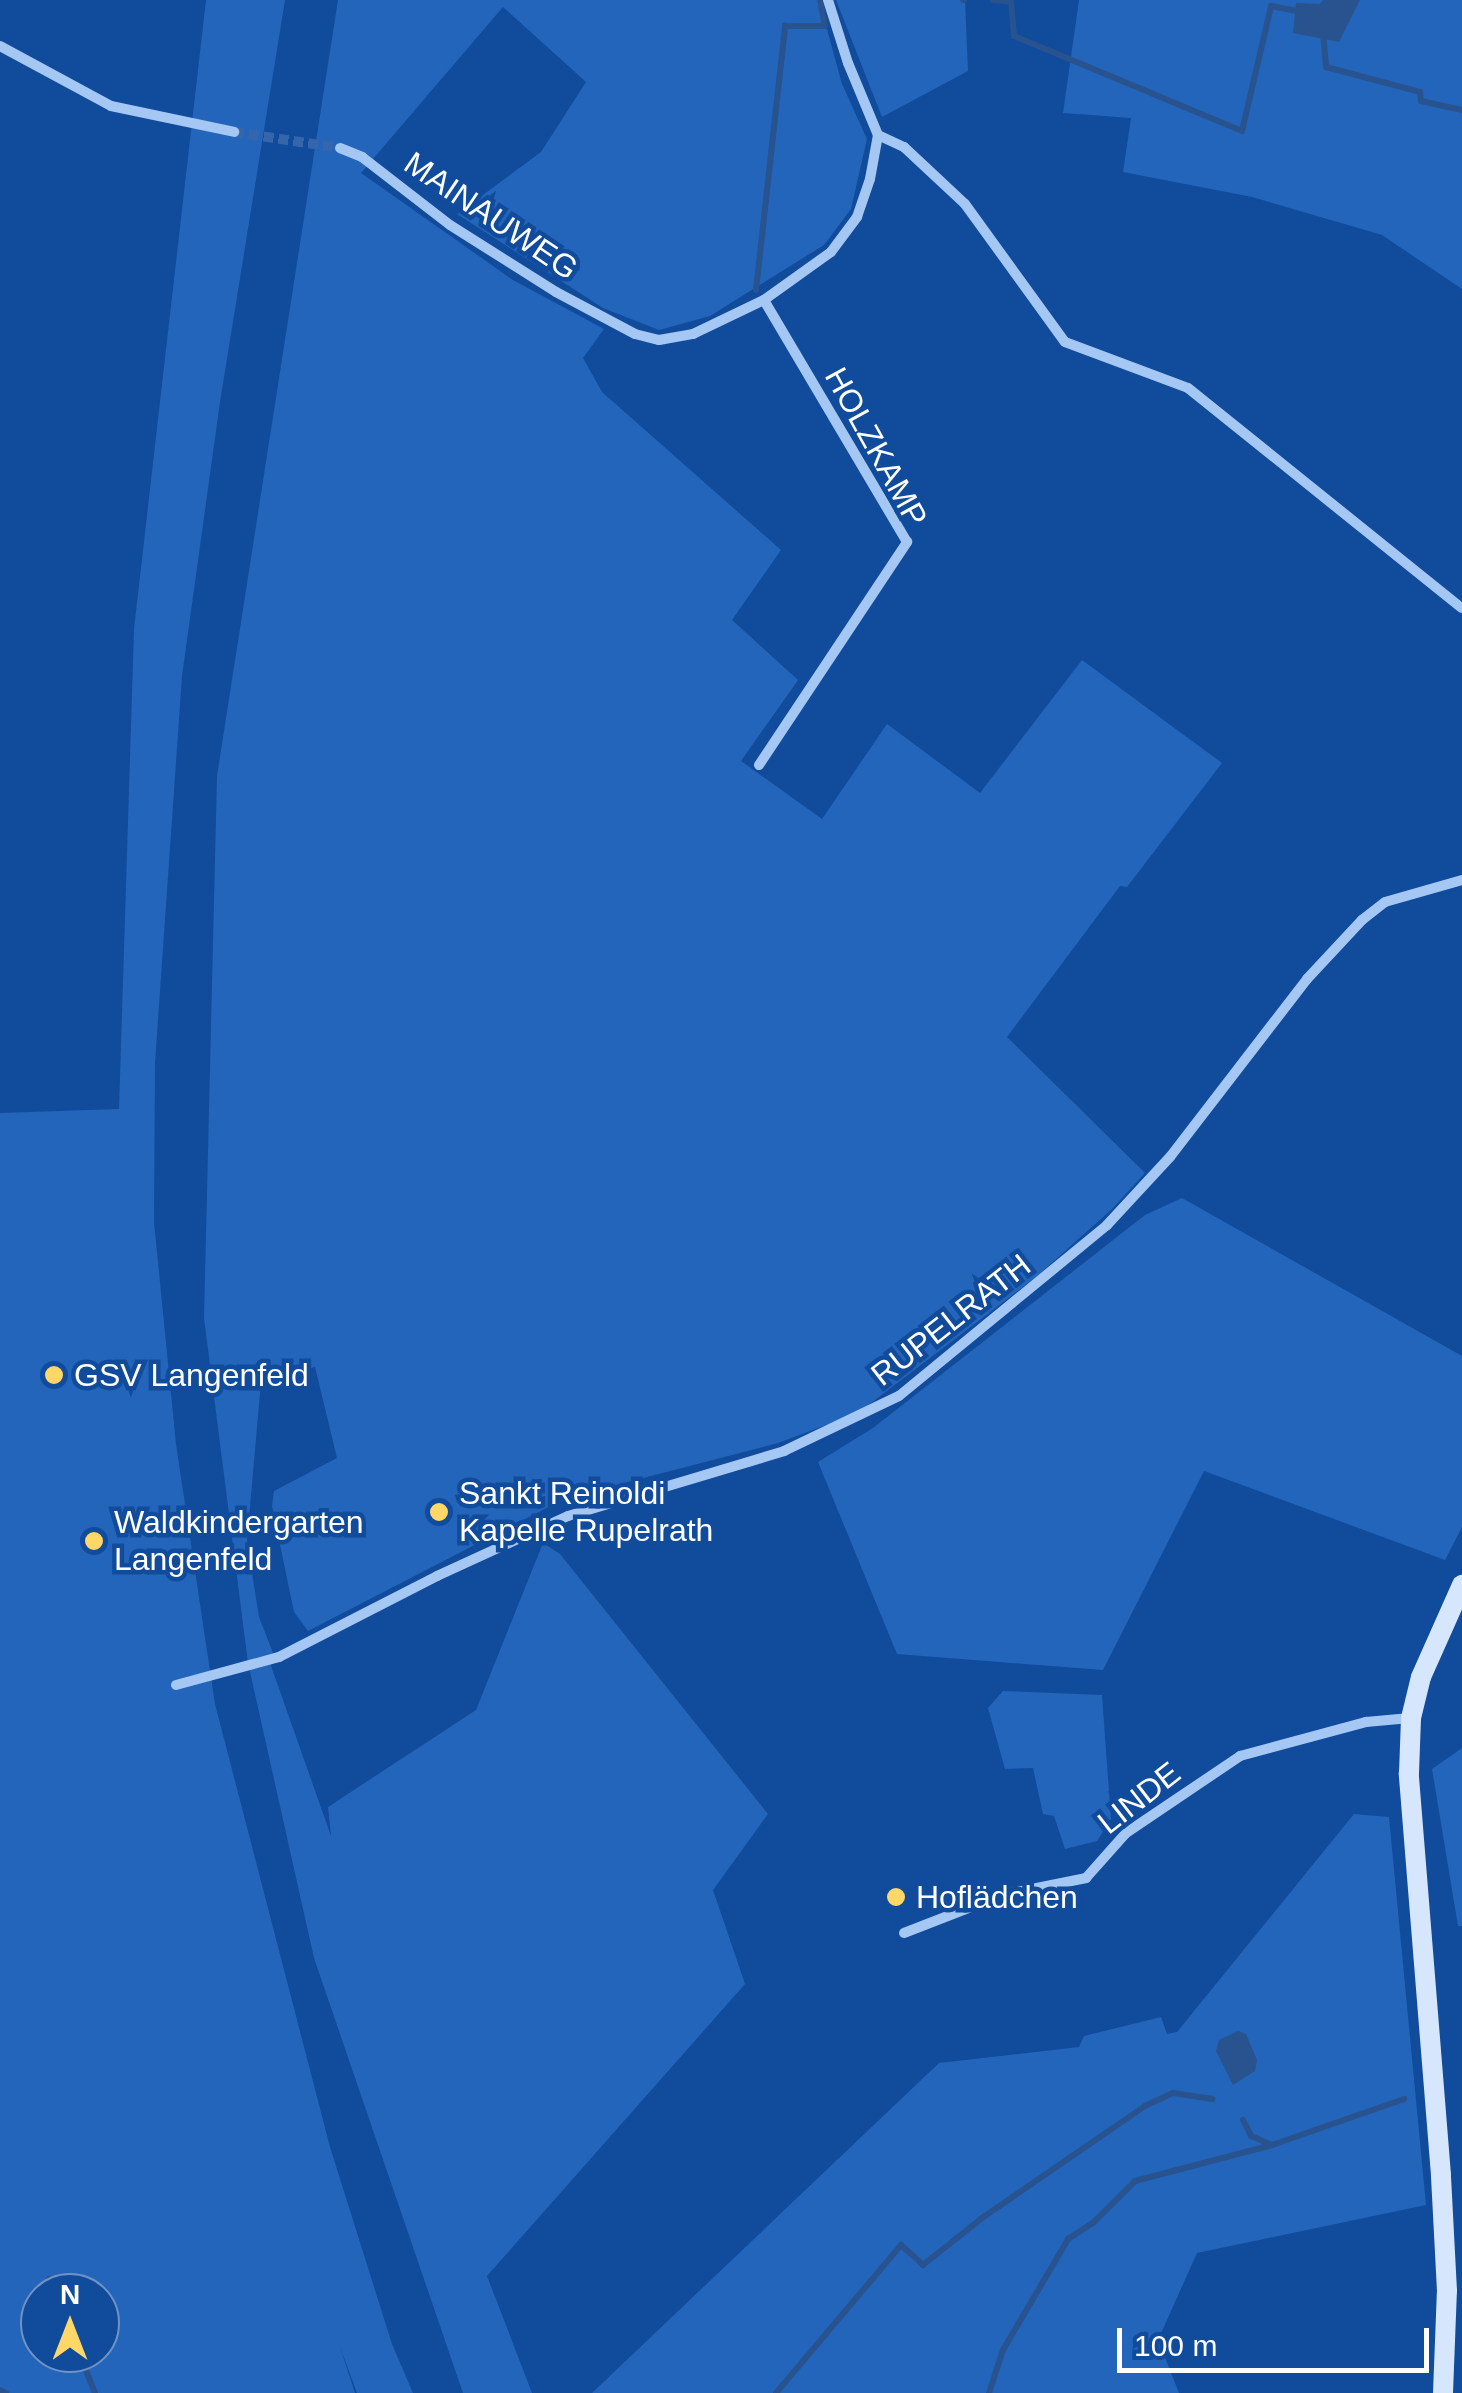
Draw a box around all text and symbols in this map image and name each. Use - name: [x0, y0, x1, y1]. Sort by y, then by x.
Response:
- street label: MAINAUWEG: [397, 144, 585, 288]
- street label: HOLZKAMP: [817, 361, 935, 533]
- street label: RUPELRATH: [864, 1246, 1038, 1394]
- place label: GSV Langenfeld: [74, 1356, 309, 1394]
- marker: GSV Langenfeld: [43, 1364, 65, 1386]
- place label: Sankt Reinoldi Kapelle Rupelrath: [459, 1475, 713, 1550]
- marker: Sankt Reinoldi Kapelle Rupelrath: [428, 1501, 450, 1523]
- place label: Waldkindergarten Langenfeld: [114, 1504, 364, 1579]
- marker: Waldkindergarten Langenfeld: [83, 1530, 105, 1552]
- street label: LINDE: [1090, 1754, 1188, 1842]
- place label: Hoflädchen: [916, 1878, 1078, 1916]
- marker: Hoflädchen: [885, 1886, 907, 1908]
- north arrow: [20, 2273, 120, 2373]
- text: N: [60, 2279, 80, 2310]
- scale bar: [1122, 2308, 1434, 2370]
- text: 100 m: [1134, 2329, 1217, 2362]

